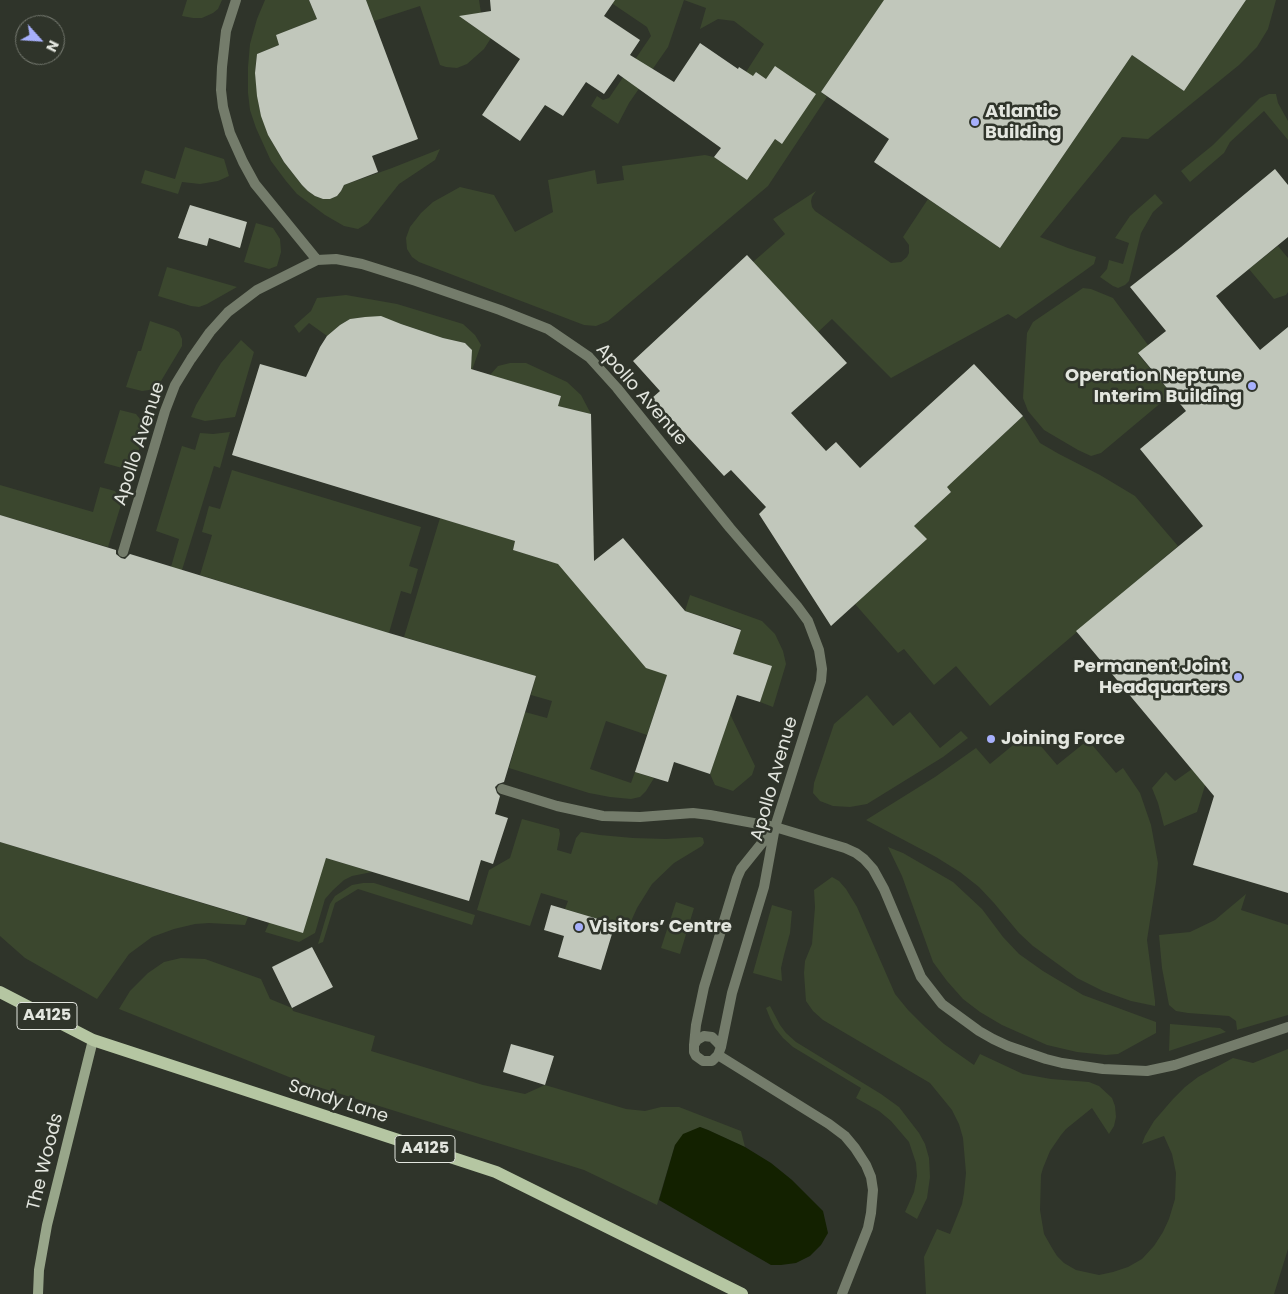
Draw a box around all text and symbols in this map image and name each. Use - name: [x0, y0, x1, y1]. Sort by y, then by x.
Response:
- north arrow: [15, 15, 65, 65]
- text: N: [41, 37, 64, 55]
- place label: Atlantic Building: [985, 101, 1061, 144]
- marker: Atlantic Building: [969, 116, 981, 128]
- street label: Apollo Avenue: [591, 339, 691, 451]
- place label: Operation Neptune Interim Building: [1065, 365, 1242, 408]
- street label: Apollo Avenue: [110, 380, 170, 508]
- marker: Operation Neptune Interim Building: [1246, 380, 1258, 392]
- place label: Permanent Joint Headquarters: [1074, 656, 1228, 699]
- marker: Permanent Joint Headquarters: [1232, 671, 1244, 683]
- street label: Apollo Avenue: [747, 714, 803, 844]
- place label: Joining Force: [1001, 728, 1125, 750]
- marker: Joining Force: [985, 733, 997, 745]
- place label: Visitors’ Centre: [589, 916, 732, 938]
- marker: Visitors’ Centre: [573, 921, 585, 933]
- road number: A4125: [17, 1002, 77, 1030]
- street label: Sandy Lane: [285, 1076, 391, 1128]
- street label: The Woods: [23, 1111, 69, 1213]
- road number: A4125: [395, 1136, 455, 1162]

